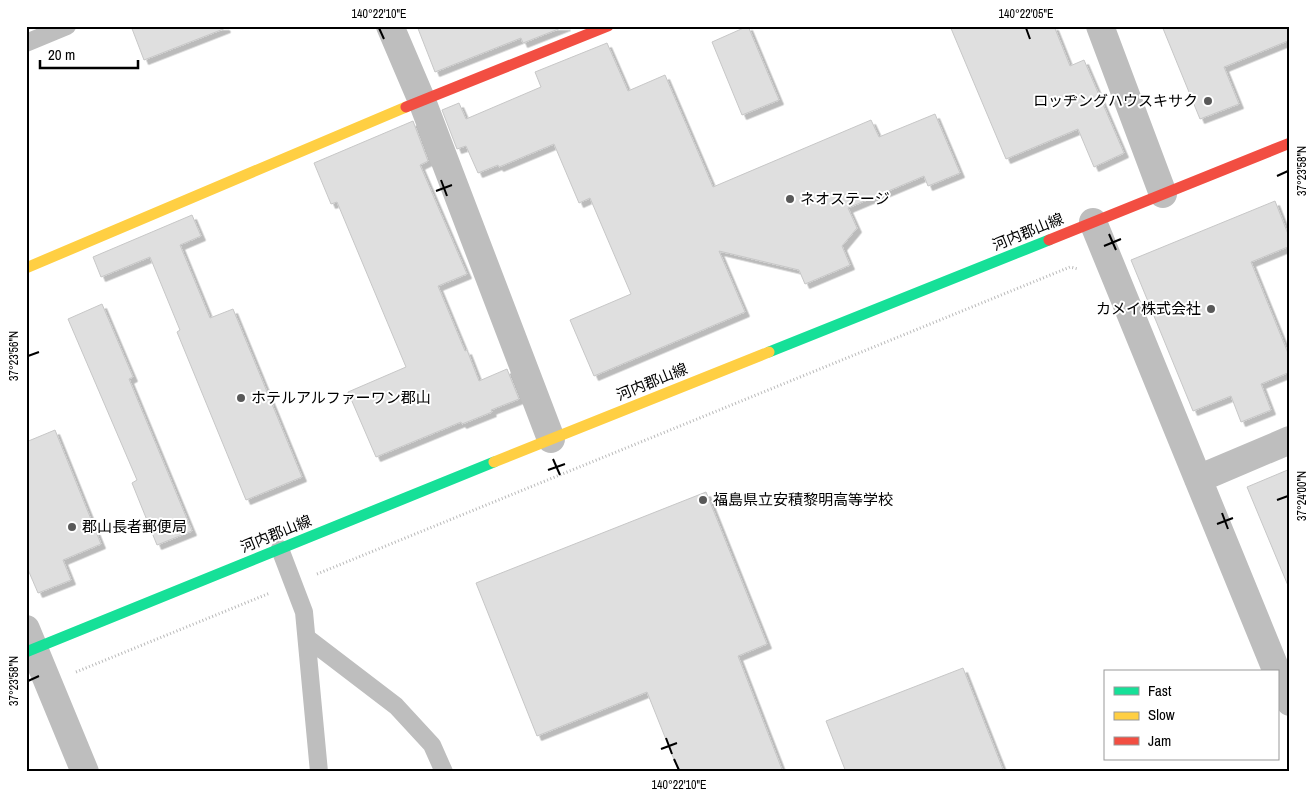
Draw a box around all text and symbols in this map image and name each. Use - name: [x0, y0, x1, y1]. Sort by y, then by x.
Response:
- text: 140°22'10"E: [351, 6, 407, 22]
- text: 140°22'05"E: [998, 6, 1054, 22]
- scale bar: [40, 38, 138, 70]
- text: 20 m: [48, 44, 75, 65]
- place label: ロッヂングハウスキサク: [1033, 90, 1198, 111]
- marker: ロッヂングハウスキサク: [1202, 95, 1214, 107]
- text: 37°23'58"N: [1294, 146, 1310, 196]
- place label: ネオステージ: [800, 188, 890, 209]
- marker: ネオステージ: [784, 193, 796, 205]
- street label: 河内郡山線: [989, 208, 1067, 255]
- place label: カメイ株式会社: [1096, 298, 1201, 319]
- marker: カメイ株式会社: [1205, 303, 1217, 315]
- text: 37°23'56"N: [6, 331, 22, 381]
- street label: 河内郡山線: [613, 358, 691, 405]
- place label: ホテルアルファーワン郡山: [251, 387, 431, 408]
- marker: ホテルアルファーワン郡山: [235, 392, 247, 404]
- text: 37°24'00"N: [1294, 471, 1310, 521]
- place label: 福島県立安積黎明高等学校: [713, 489, 893, 510]
- marker: 福島県立安積黎明高等学校: [697, 494, 709, 506]
- street label: 河内郡山線: [237, 510, 315, 557]
- place label: 郡山長者郵便局: [82, 516, 187, 537]
- marker: 郡山長者郵便局: [66, 521, 78, 533]
- text: 37°23'58"N: [6, 656, 22, 706]
- legend: [1104, 670, 1278, 760]
- text: Fast: [1148, 680, 1172, 701]
- text: Slow: [1148, 704, 1175, 725]
- text: Jam: [1148, 730, 1171, 751]
- text: 140°22'10"E: [651, 777, 707, 793]

